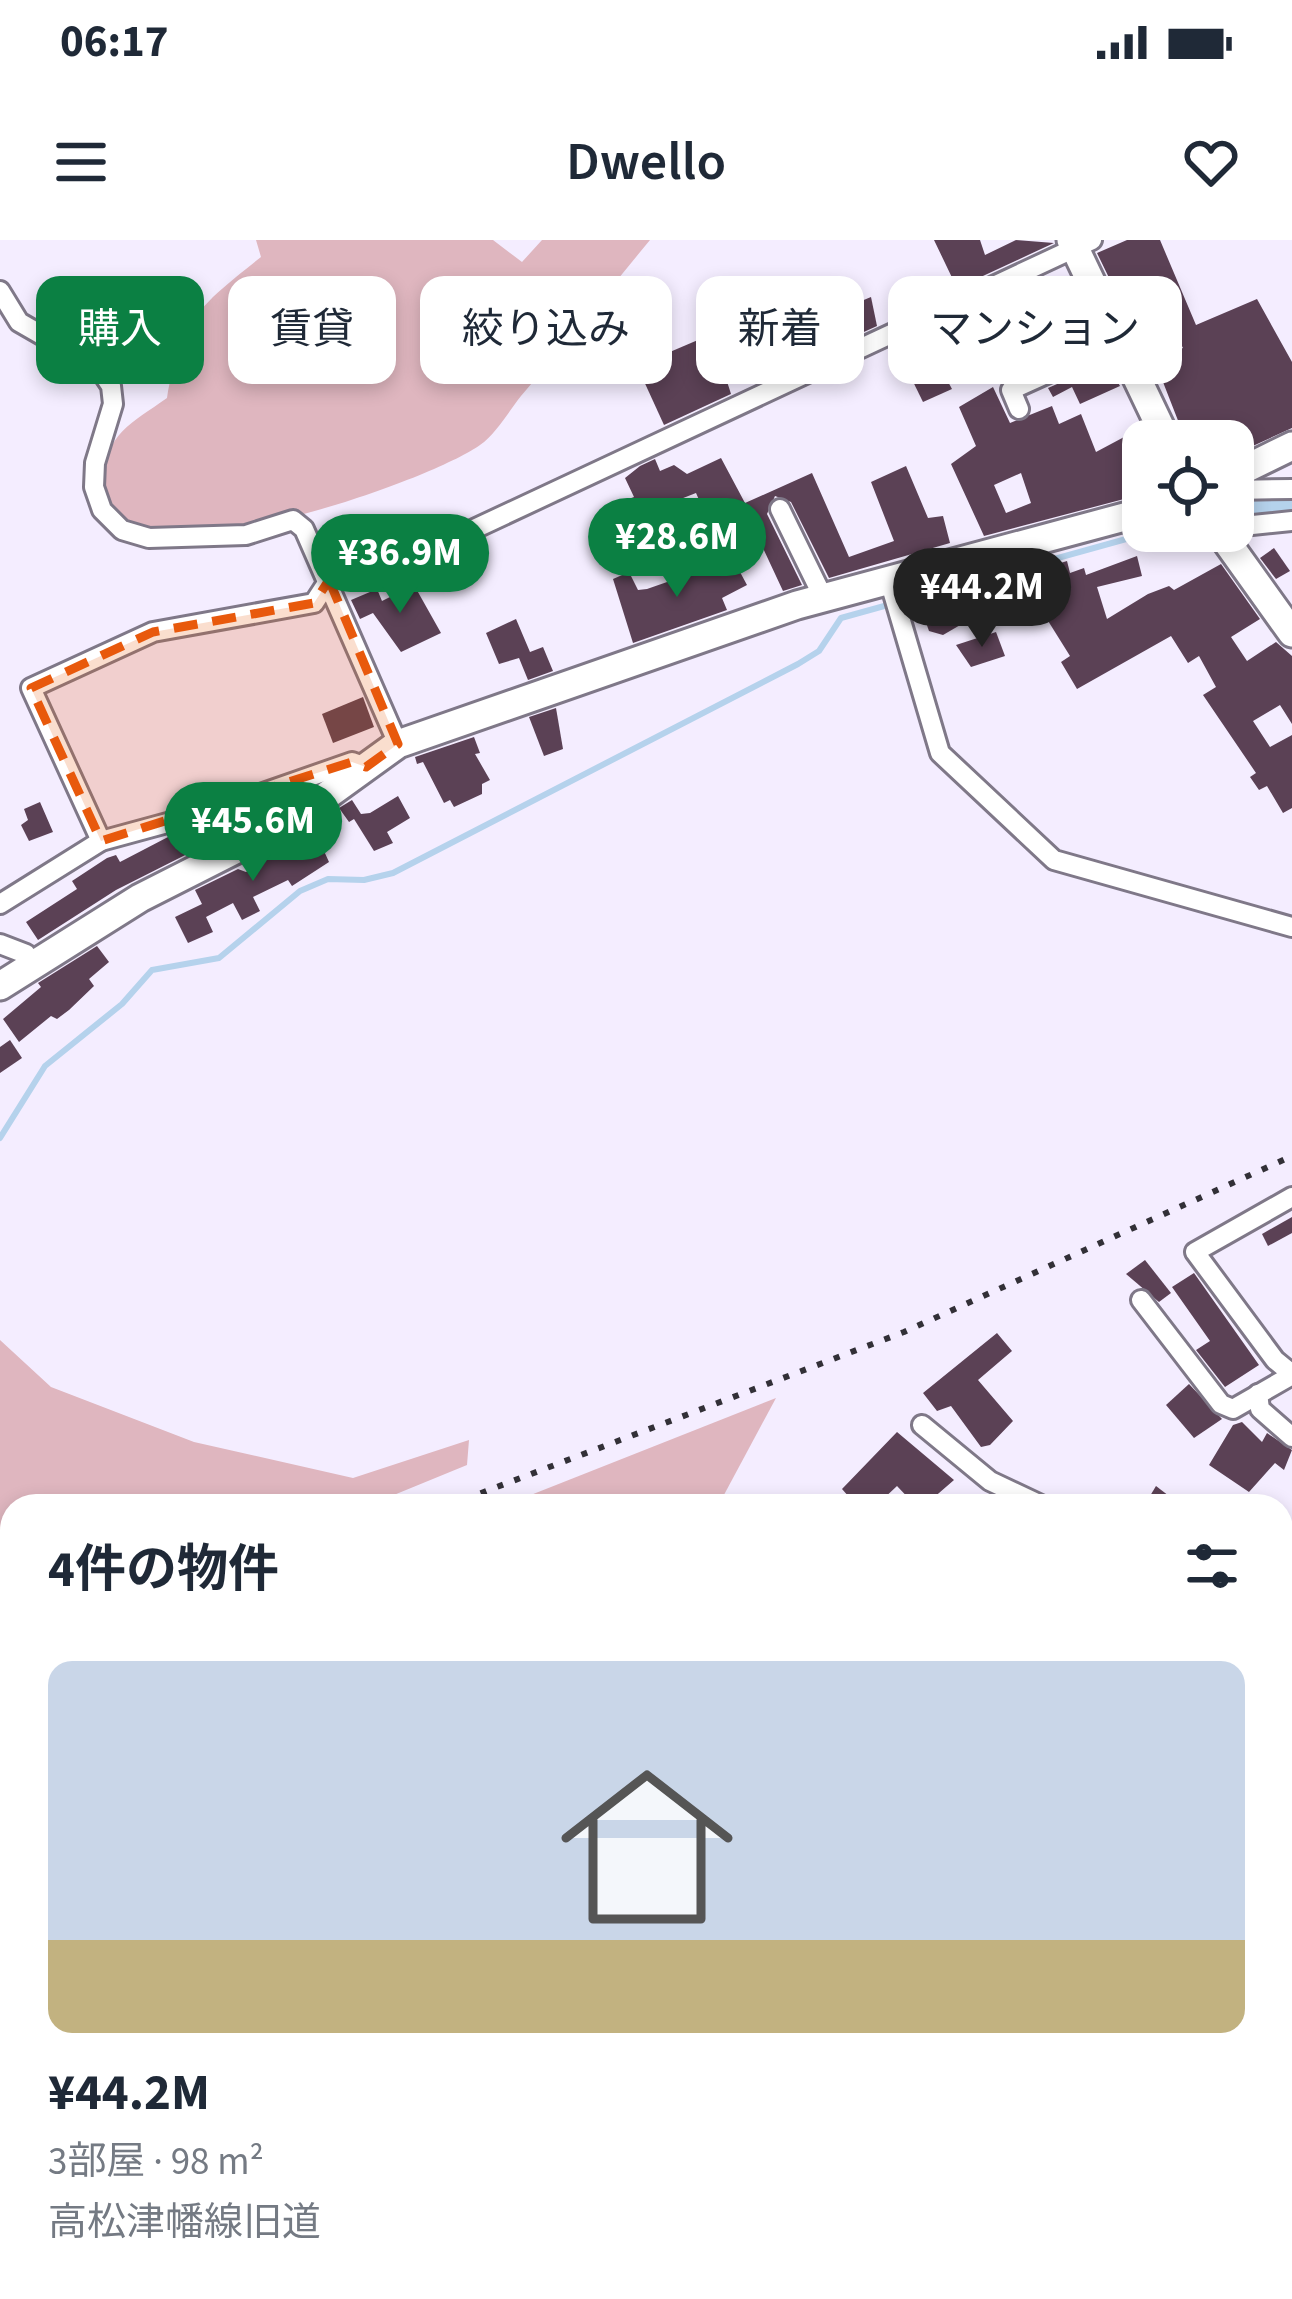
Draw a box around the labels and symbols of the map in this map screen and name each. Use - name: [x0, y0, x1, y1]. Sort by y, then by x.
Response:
- pin: ¥28.6M: [579, 498, 775, 600]
- pin: ¥36.9M: [302, 514, 498, 616]
- pin: ¥44.2M: [884, 548, 1080, 650]
- pin: ¥45.6M: [155, 782, 351, 884]

